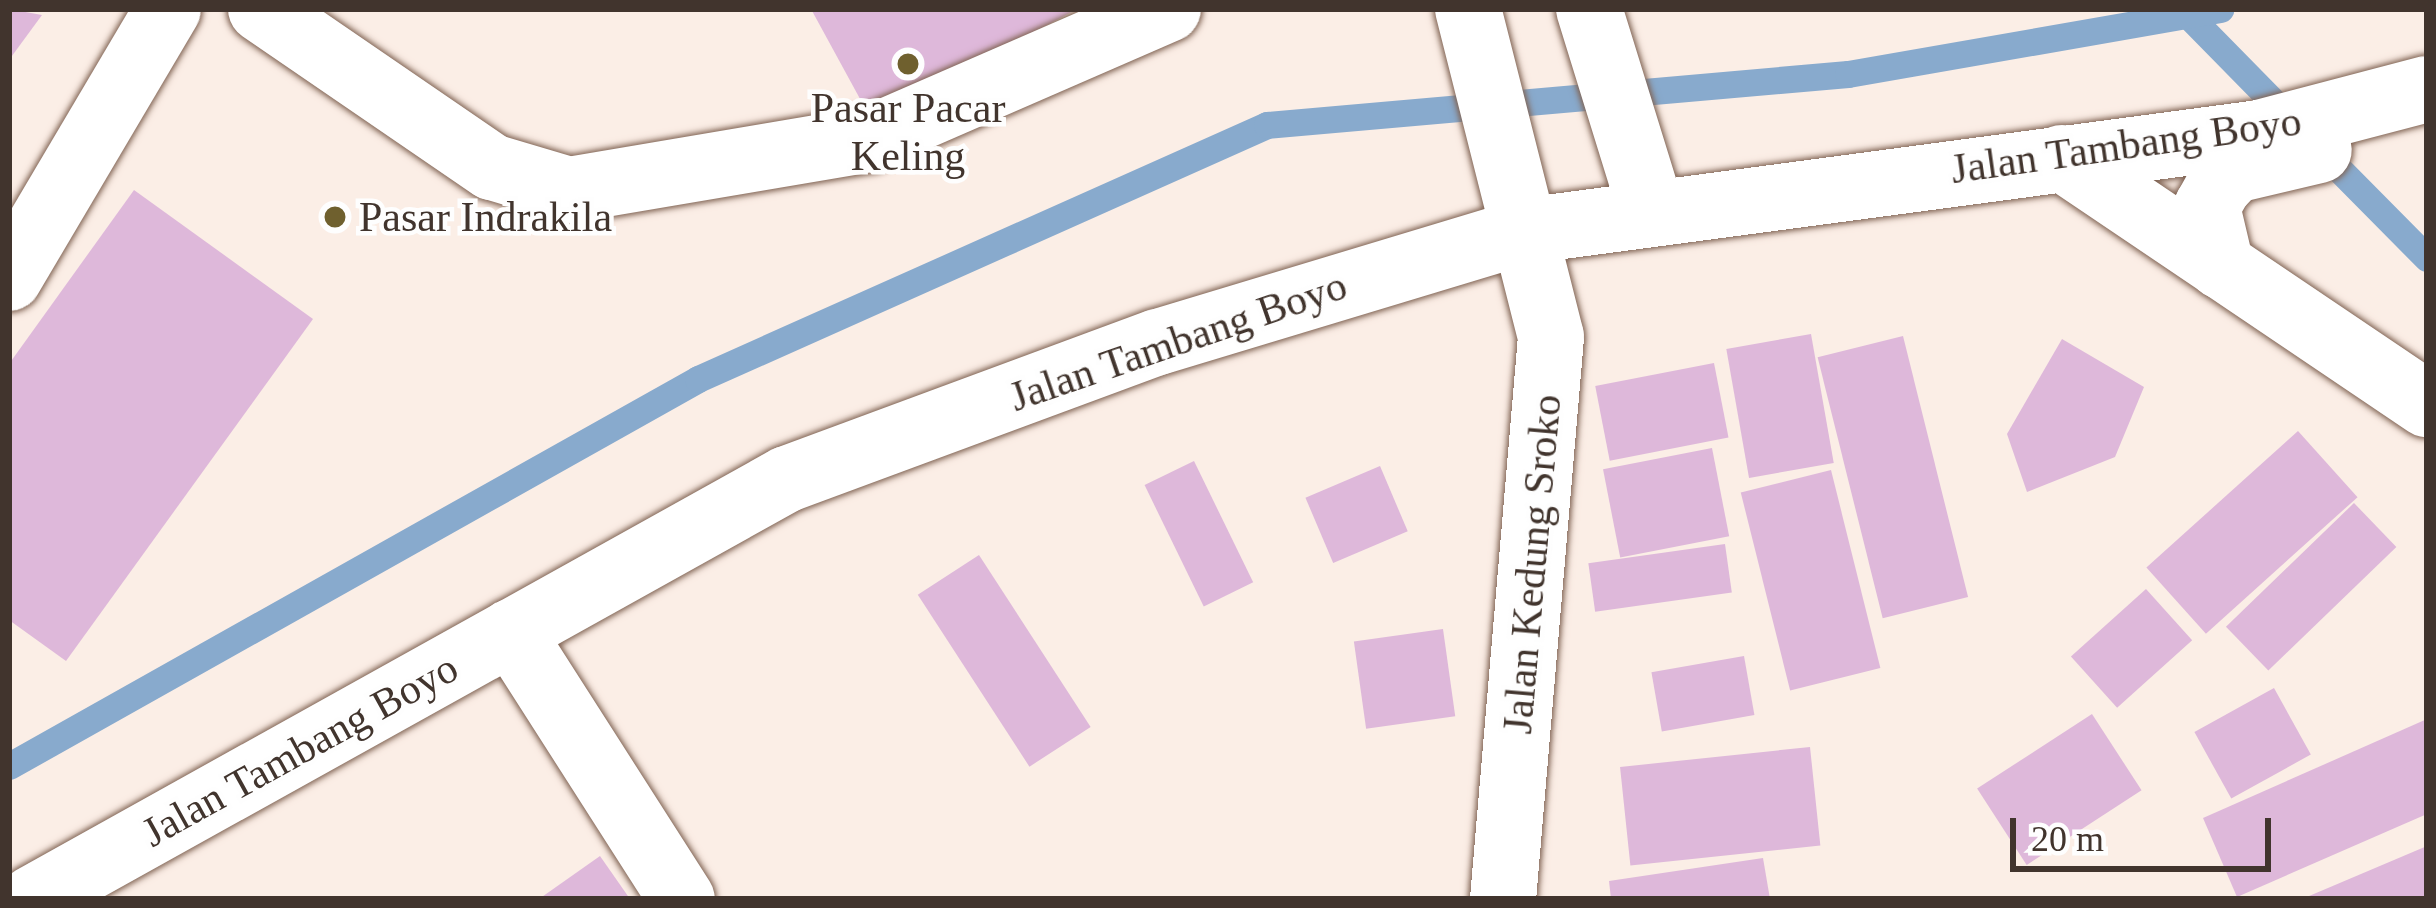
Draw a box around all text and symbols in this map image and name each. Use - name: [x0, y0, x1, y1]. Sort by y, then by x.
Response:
- marker: Pasar Pacar Keling: [895, 51, 921, 77]
- place label: Pasar Pacar Keling: [811, 83, 1005, 182]
- street label: Jalan Tambang Boyo: [1947, 95, 2305, 195]
- place label: Pasar Indrakila: [359, 192, 612, 242]
- marker: Pasar Indrakila: [322, 204, 348, 230]
- street label: Jalan Tambang Boyo: [1002, 260, 1354, 422]
- street label: Jalan Kedung Sroko: [1492, 392, 1572, 736]
- street label: Jalan Tambang Boyo: [133, 642, 467, 858]
- scale bar: [2016, 794, 2277, 868]
- text: 20 m: [2031, 819, 2104, 859]

